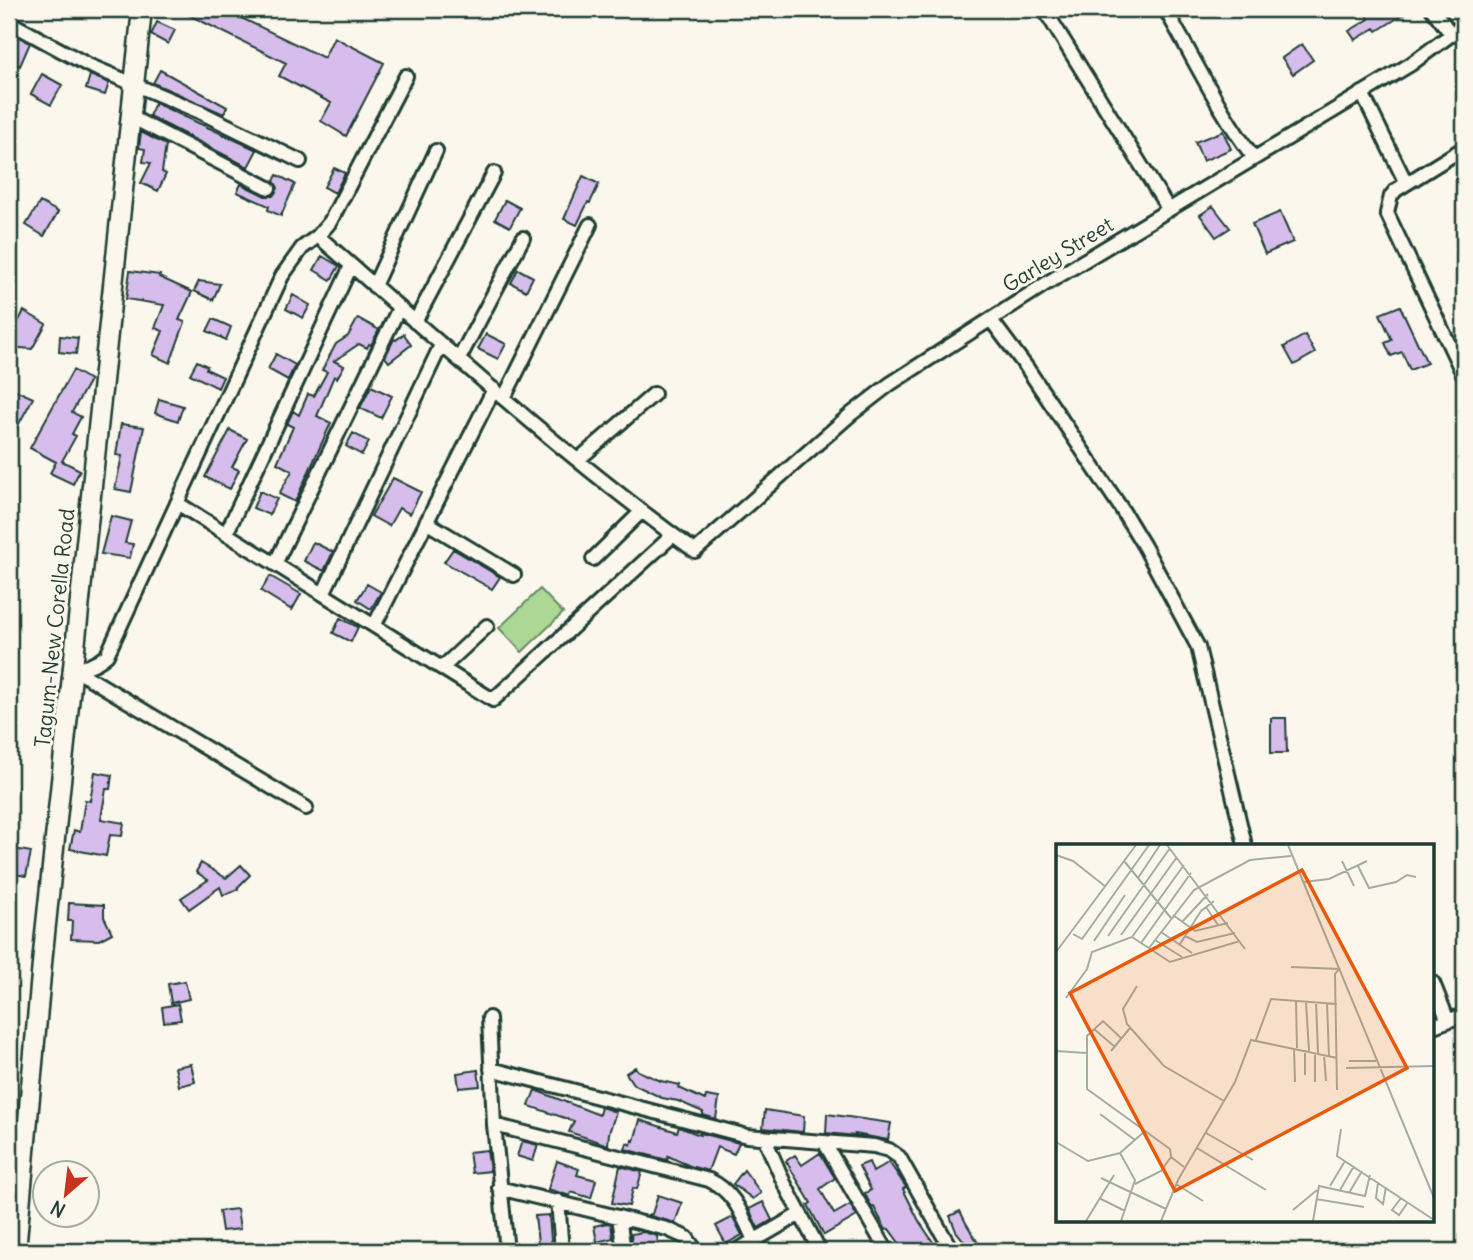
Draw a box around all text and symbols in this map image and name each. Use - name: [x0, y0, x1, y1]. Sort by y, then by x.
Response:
- street label: Garley Street: [997, 211, 1118, 298]
- street label: Tagum-New Corella Road: [29, 507, 80, 749]
- inset map: [1056, 844, 1434, 1222]
- north arrow: [32, 1158, 102, 1228]
- text: N: [47, 1195, 69, 1223]

